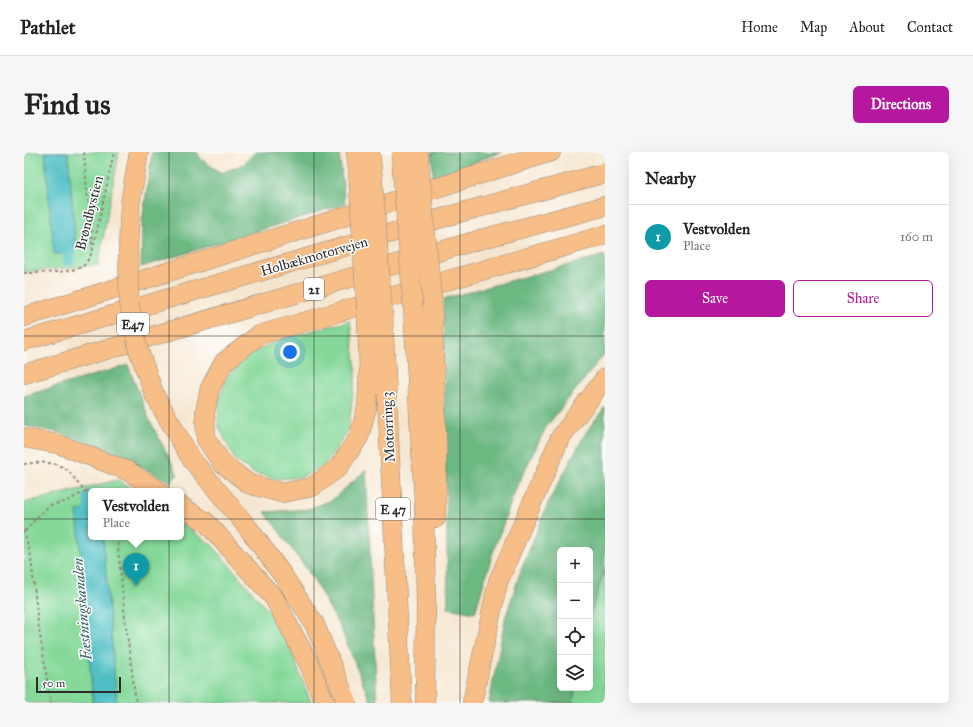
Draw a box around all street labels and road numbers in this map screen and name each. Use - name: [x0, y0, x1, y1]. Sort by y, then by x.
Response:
- street label: Brøndbystien: [72, 174, 107, 252]
- street label: Holbækmotorvejen: [259, 233, 370, 280]
- road number: 21: [304, 278, 324, 300]
- road number: E47: [117, 313, 149, 335]
- street label: Motorring 3: [378, 391, 399, 463]
- road number: E 47: [376, 498, 410, 520]

